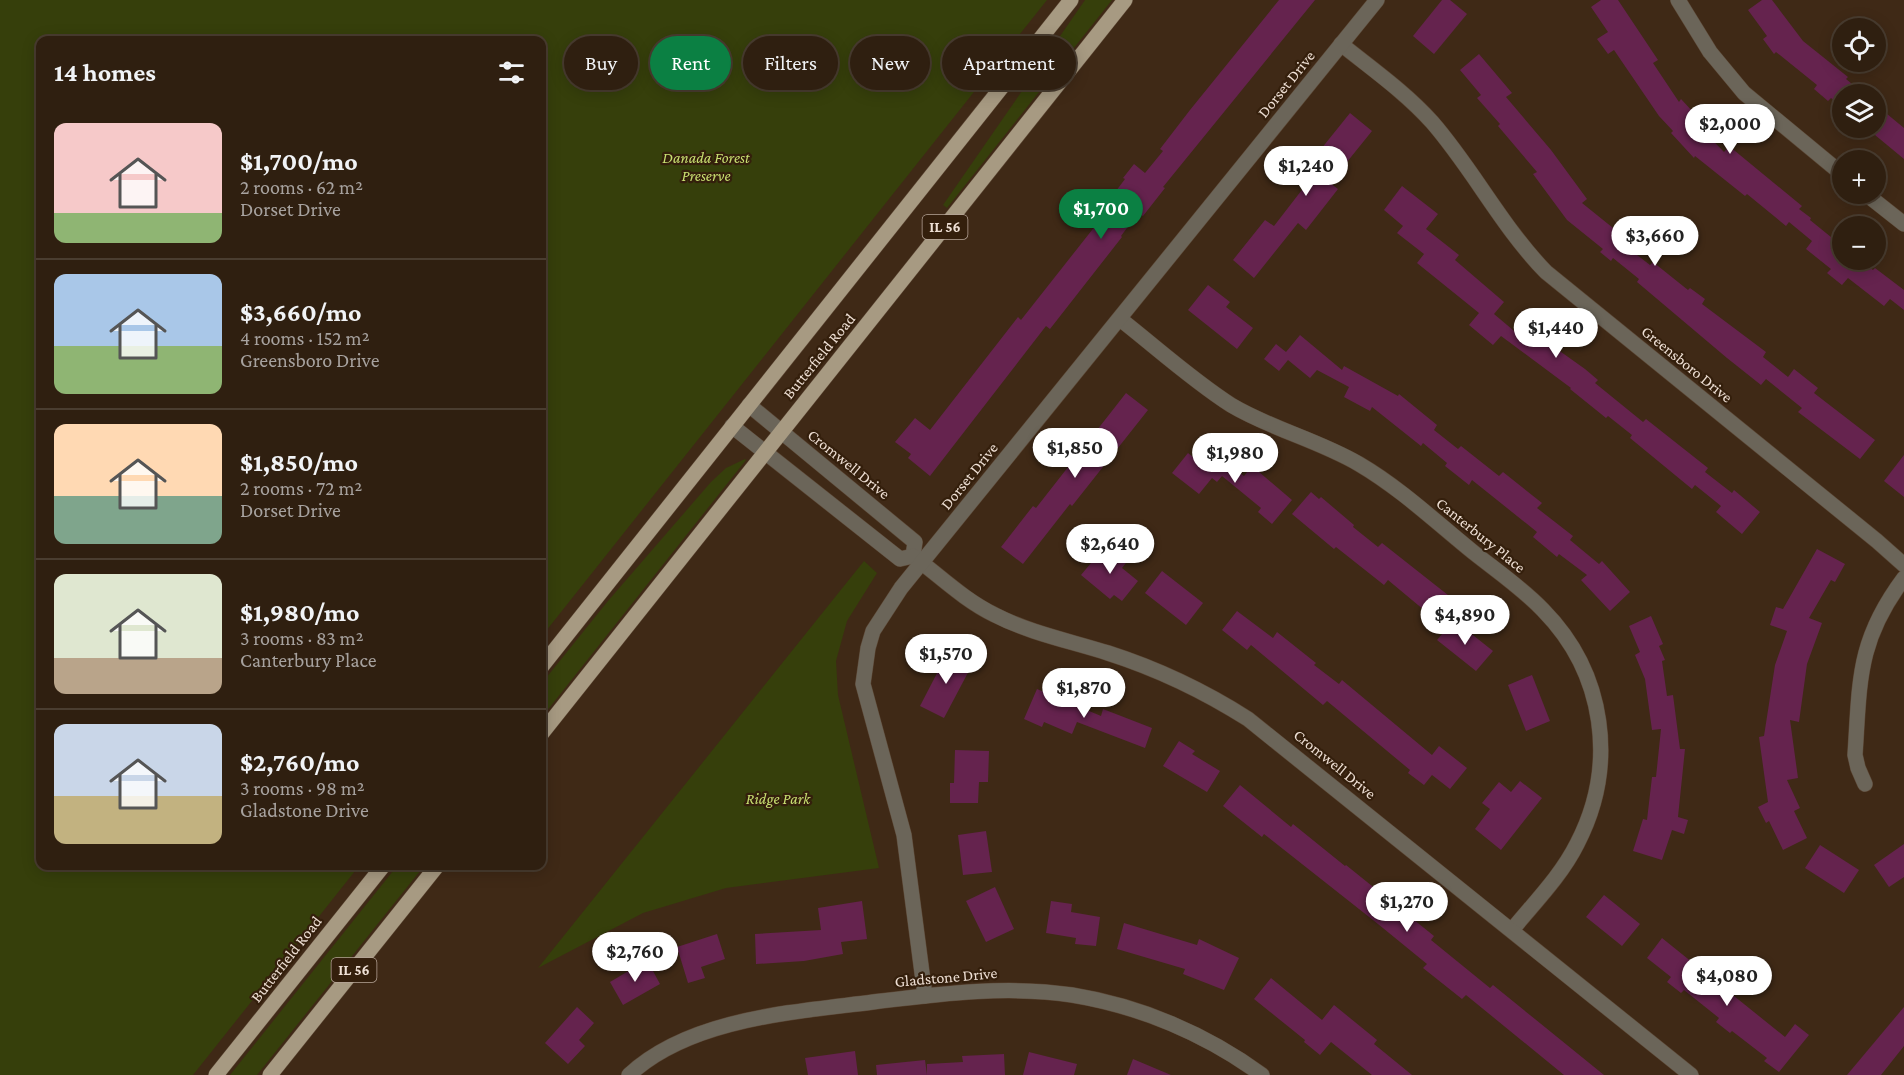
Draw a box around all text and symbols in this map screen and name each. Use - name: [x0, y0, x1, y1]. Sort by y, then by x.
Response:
- map controls: [1832, 18, 1886, 270]
- button: locate: [1832, 18, 1886, 72]
- chip: Buy: [564, 36, 638, 90]
- chip: Rent: [650, 36, 731, 90]
- chip: Filters: [743, 36, 838, 90]
- chip: New: [850, 36, 930, 90]
- chip: Apartment: [942, 36, 1076, 90]
- street label: Dorset Drive: [1254, 47, 1318, 121]
- icon: filters: [495, 56, 528, 89]
- text: 14 homes: [54, 58, 156, 87]
- button: layers: [1832, 84, 1886, 138]
- pin: $2,000: [1681, 104, 1779, 155]
- text: $2,000: [1699, 112, 1761, 134]
- pin: $1,240: [1257, 146, 1355, 197]
- icon: home: [102, 147, 174, 219]
- text: $1,700/mo: [240, 147, 358, 176]
- park label: Danada Forest Preserve: [662, 149, 750, 184]
- button: +: [1832, 150, 1886, 204]
- text: $1,240: [1278, 154, 1334, 176]
- text: 2 rooms · 62 m²: [240, 176, 363, 198]
- pin: $1,700: [1052, 189, 1150, 240]
- text: $1,700: [1073, 197, 1129, 219]
- text: Dorset Drive: [240, 198, 341, 220]
- road number: IL 56: [922, 215, 968, 239]
- pin: $3,660: [1606, 216, 1704, 267]
- button: −: [1832, 216, 1886, 270]
- text: $3,660: [1625, 224, 1685, 246]
- icon: home: [102, 298, 174, 370]
- text: $3,660/mo: [240, 298, 361, 327]
- pin: $1,440: [1507, 308, 1605, 359]
- street label: Butterfield Road: [780, 310, 859, 402]
- text: $1,440: [1528, 316, 1584, 338]
- street label: Greensboro Drive: [1638, 322, 1736, 406]
- text: 4 rooms · 152 m²: [240, 327, 369, 349]
- text: Greensboro Drive: [240, 349, 379, 371]
- street label: Cromwell Drive: [805, 426, 893, 502]
- pin: $1,850: [1026, 428, 1124, 479]
- pin: $1,980: [1186, 433, 1284, 484]
- text: $1,850: [1047, 436, 1103, 458]
- street label: Dorset Drive: [937, 439, 1001, 513]
- text: $1,980: [1206, 441, 1264, 463]
- icon: home: [102, 448, 174, 520]
- text: $1,850/mo: [240, 448, 358, 477]
- text: 2 rooms · 72 m²: [240, 477, 362, 499]
- street label: Canterbury Place: [1433, 494, 1529, 577]
- text: Dorset Drive: [240, 499, 341, 521]
- pin: $2,640: [1061, 524, 1159, 575]
- text: $2,640: [1080, 532, 1140, 554]
- pin: $4,890: [1416, 595, 1514, 646]
- icon: home: [102, 598, 174, 670]
- text: $1,980/mo: [240, 598, 360, 627]
- text: $4,890: [1435, 603, 1495, 625]
- text: 3 rooms · 83 m²: [240, 627, 363, 649]
- pin: $1,570: [897, 634, 995, 685]
- text: $1,570: [919, 642, 973, 664]
- text: Canterbury Place: [240, 649, 377, 671]
- pin: $1,870: [1035, 668, 1133, 719]
- text: $1,870: [1056, 676, 1112, 698]
- street label: Cromwell Drive: [1291, 726, 1379, 802]
- icon: home: [102, 748, 174, 820]
- text: $2,760/mo: [240, 748, 360, 777]
- text: 3 rooms · 98 m²: [240, 777, 365, 799]
- park label: Ridge Park: [746, 790, 811, 808]
- text: Gladstone Drive: [240, 799, 369, 821]
- pin: $1,270: [1358, 882, 1456, 933]
- text: $1,270: [1380, 890, 1434, 912]
- street label: Butterfield Road: [247, 912, 325, 1005]
- pin: $2,760: [586, 932, 684, 983]
- text: $2,760: [606, 940, 664, 962]
- pin: $4,080: [1678, 956, 1776, 1007]
- road number: IL 56: [332, 958, 376, 982]
- street label: Gladstone Drive: [894, 964, 998, 990]
- text: $4,080: [1696, 964, 1758, 986]

